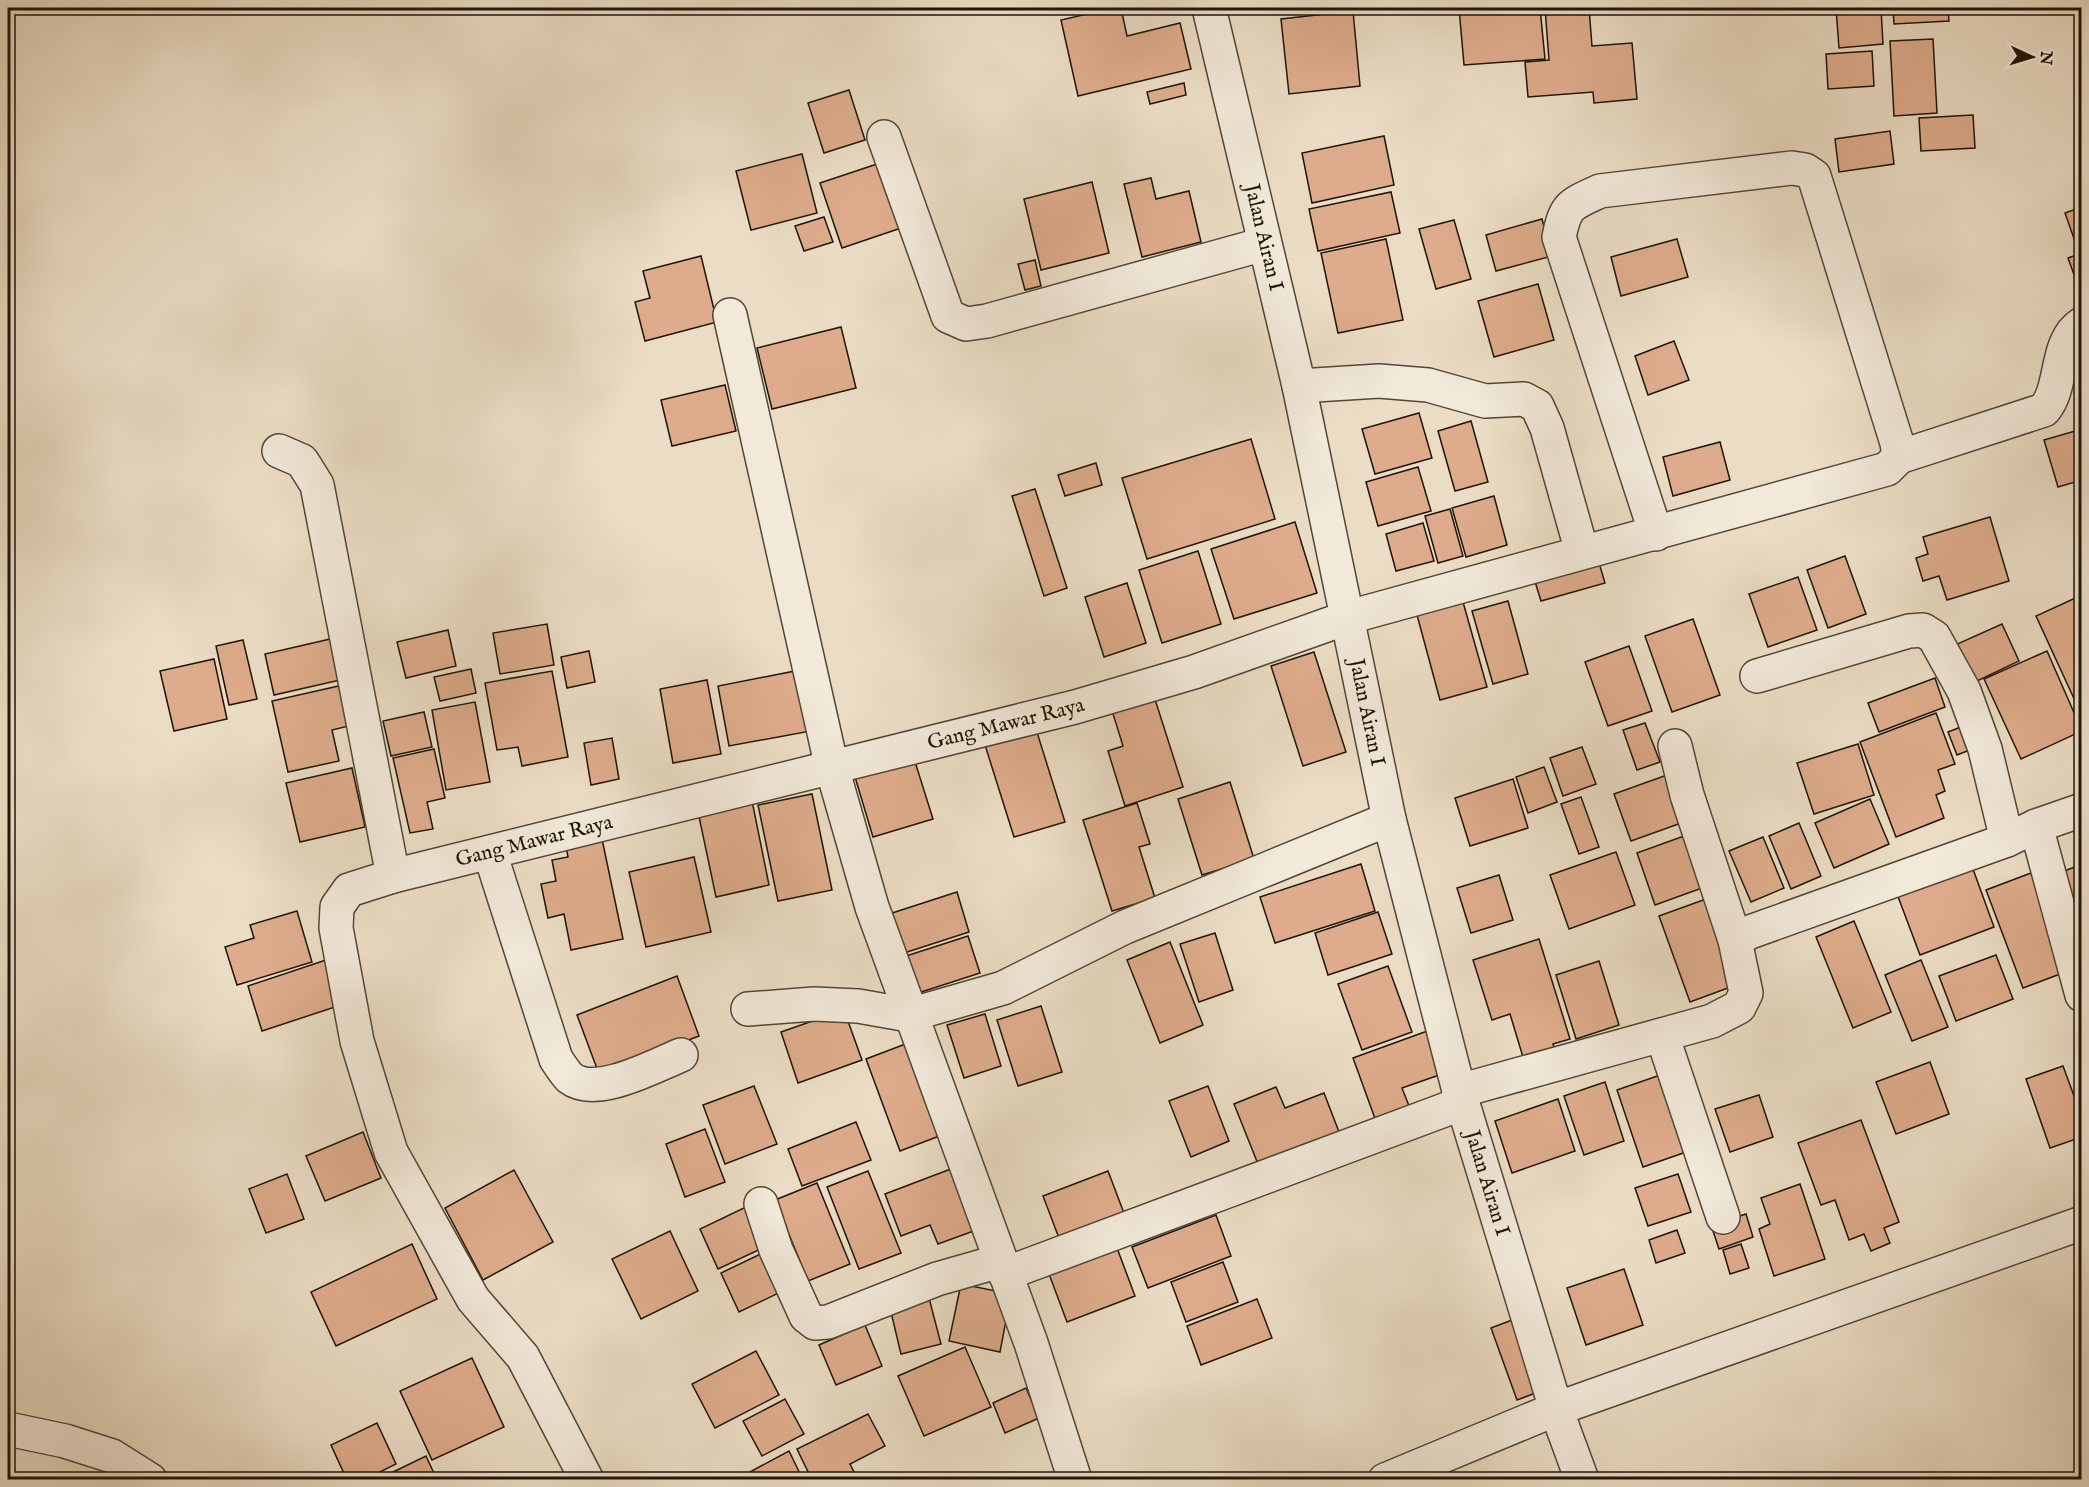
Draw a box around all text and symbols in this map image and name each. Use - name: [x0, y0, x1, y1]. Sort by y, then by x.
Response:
- north arrow: [2002, 27, 2062, 87]
- text: N: [2034, 49, 2055, 66]
- street label: Jalan Airan I: [1237, 179, 1289, 294]
- street label: Jalan Airan I: [1342, 654, 1391, 769]
- street label: Gang Mawar Raya: [925, 691, 1088, 757]
- street label: Gang Mawar Raya: [453, 808, 616, 873]
- street label: Jalan Airan I: [1458, 1125, 1516, 1239]

